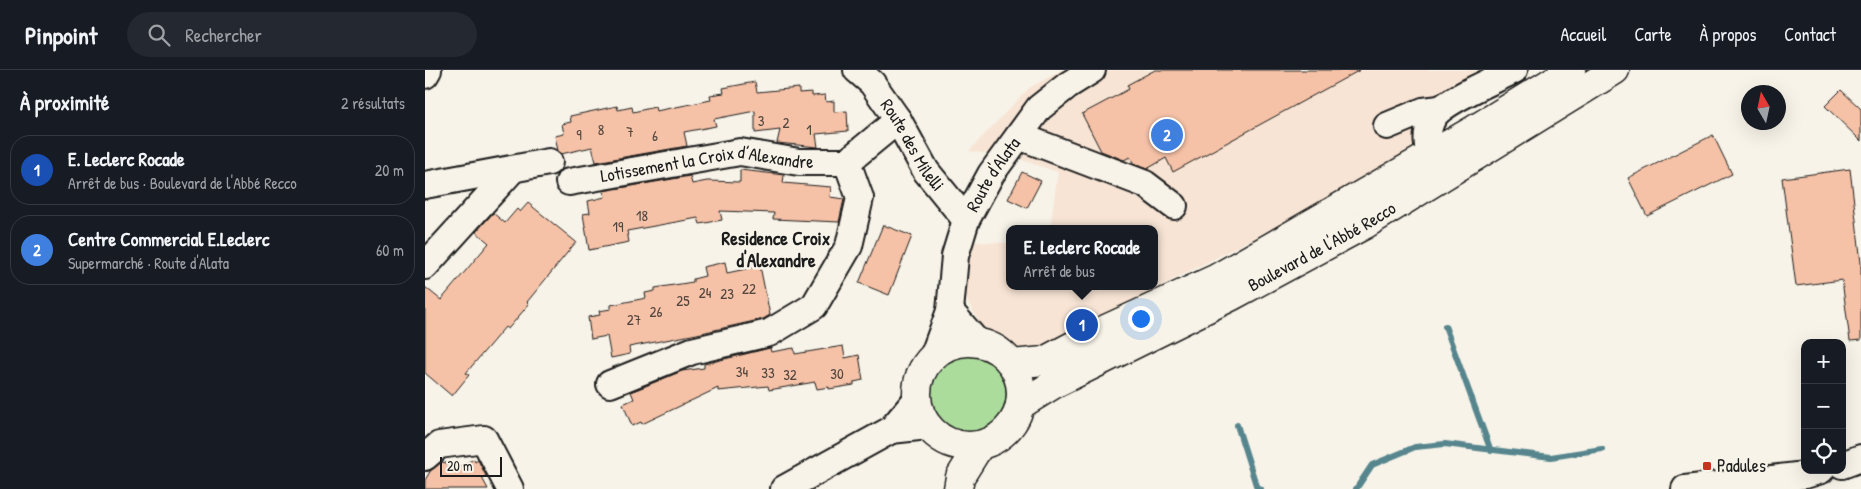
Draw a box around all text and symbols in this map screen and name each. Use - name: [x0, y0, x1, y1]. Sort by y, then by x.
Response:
- search box: [127, 12, 477, 57]
- text: Pinpoint: [25, 19, 97, 51]
- icon: search: [145, 21, 173, 49]
- text: Rechercher: [185, 22, 262, 48]
- text: Accueil: [1560, 22, 1606, 47]
- text: Carte: [1634, 22, 1672, 47]
- text: À propos: [1700, 22, 1756, 47]
- text: Contact: [1784, 22, 1836, 47]
- north arrow: [1741, 85, 1786, 130]
- text: À proximité: [20, 88, 109, 117]
- text: 2 résultats: [341, 92, 405, 114]
- street label: Route des Milelli: [875, 94, 950, 196]
- house number: 3: [758, 110, 765, 131]
- house number: 2: [782, 112, 790, 133]
- pin: 2: [1151, 116, 1183, 154]
- house number: 8: [598, 119, 604, 140]
- house number: 1: [806, 119, 812, 140]
- house number: 7: [626, 121, 634, 142]
- house number: 9: [576, 124, 582, 145]
- house number: 6: [652, 125, 658, 146]
- street label: Route d'Alata: [960, 132, 1026, 216]
- street label: Lotissement la Croix d’Alexandre: [598, 139, 813, 188]
- text: E. Leclerc Rocade: [68, 146, 185, 172]
- text: 1: [34, 159, 40, 181]
- text: 20 m: [375, 159, 404, 181]
- text: Arrêt de bus · Boulevard de l'Abbé Recco: [68, 172, 297, 194]
- street label: Boulevard de l'Abbé Recco: [1243, 195, 1400, 297]
- house number: 18: [636, 205, 648, 226]
- house number: 19: [613, 216, 624, 237]
- district label: Residence Croix d'Alexandre: [722, 225, 831, 273]
- popup: [1006, 225, 1158, 290]
- text: Centre Commercial E.Leclerc: [68, 226, 269, 252]
- text: E. Leclerc Rocade: [1024, 234, 1140, 260]
- text: 2: [33, 239, 41, 261]
- text: 60 m: [376, 239, 404, 261]
- text: Supermarché · Route d'Alata: [68, 252, 229, 274]
- text: Arrêt de bus: [1024, 260, 1095, 282]
- house number: 22: [742, 278, 756, 299]
- house number: 24: [699, 282, 712, 303]
- house number: 23: [720, 283, 734, 304]
- house number: 25: [676, 290, 690, 311]
- house number: 26: [649, 301, 663, 322]
- pin: 1: [1066, 306, 1098, 344]
- your location: [1128, 306, 1154, 332]
- house number: 27: [627, 309, 641, 330]
- map controls: [1801, 339, 1846, 474]
- button: +: [1801, 339, 1846, 384]
- house number: 34: [736, 361, 749, 382]
- house number: 33: [761, 362, 775, 383]
- house number: 30: [830, 363, 844, 384]
- house number: 32: [783, 364, 797, 385]
- button: −: [1801, 384, 1846, 429]
- button: locate: [1801, 429, 1846, 474]
- place label: Padules: [1717, 453, 1766, 478]
- scale bar: [440, 454, 503, 477]
- text: 20 m: [447, 456, 473, 475]
- marker: Padules: [1701, 460, 1713, 472]

